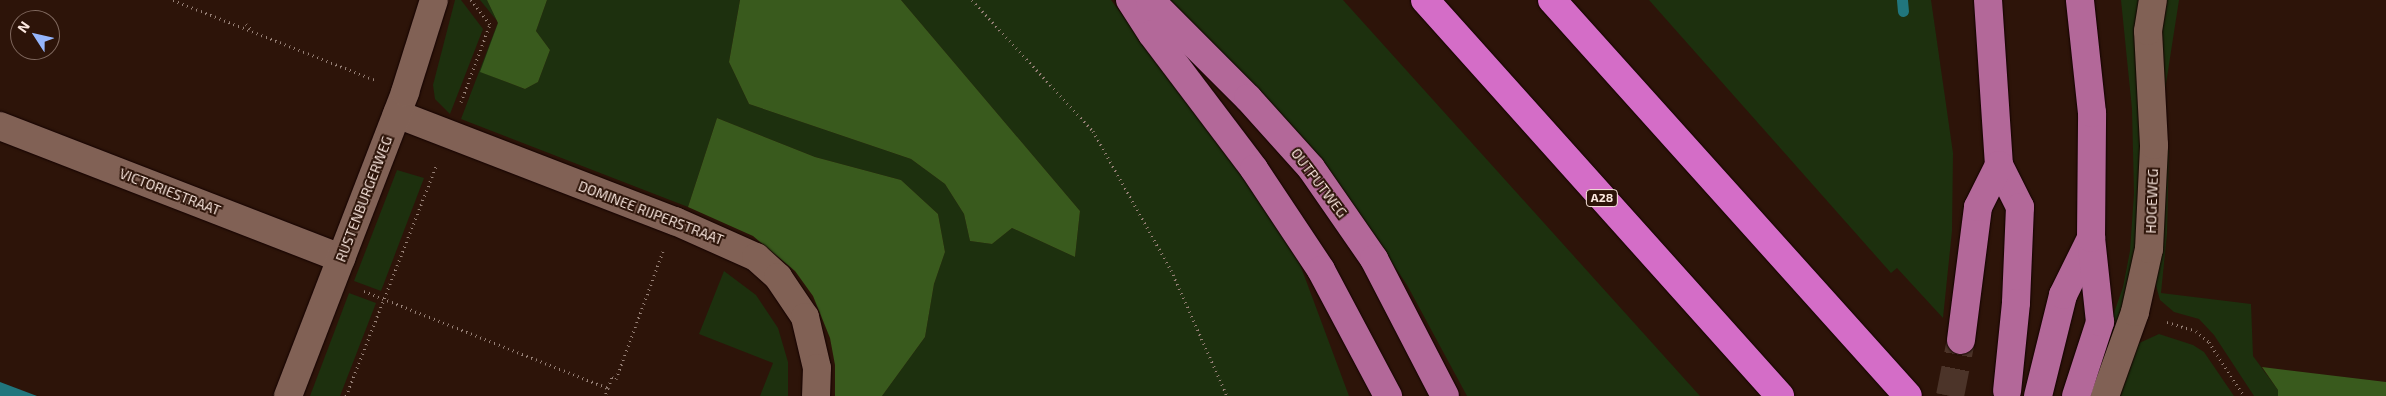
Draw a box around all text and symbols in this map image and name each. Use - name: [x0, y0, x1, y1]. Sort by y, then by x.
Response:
- north arrow: [10, 10, 60, 60]
- text: N: [13, 18, 33, 36]
- street label: RUSTENBURGERWEG: [332, 134, 396, 264]
- street label: OUTPUTWEG: [1288, 145, 1350, 221]
- street label: VICTORIESTRAAT: [117, 165, 223, 219]
- street label: HOGEWEG: [2142, 168, 2162, 234]
- street label: DOMINEE RIJPERSTRAAT: [576, 177, 726, 249]
- road number: A28: [1586, 188, 1618, 208]

